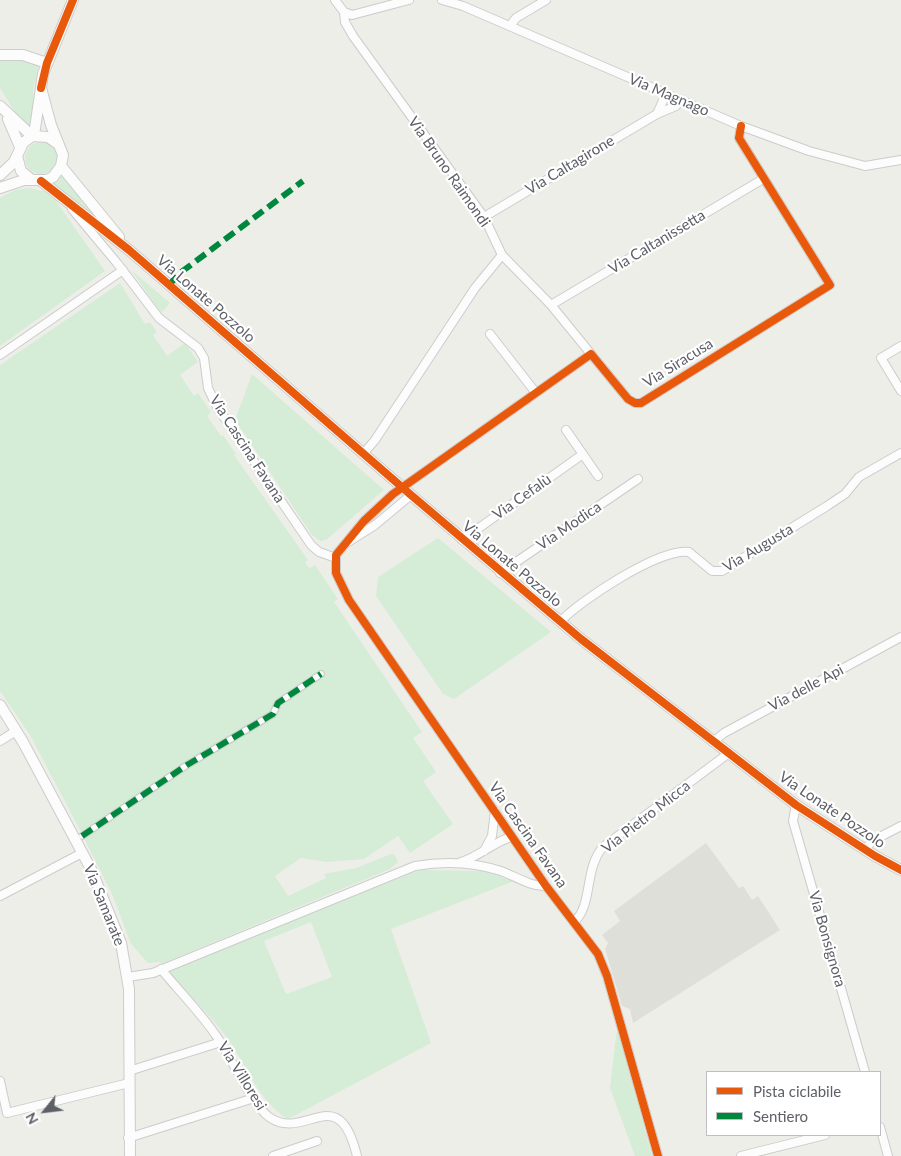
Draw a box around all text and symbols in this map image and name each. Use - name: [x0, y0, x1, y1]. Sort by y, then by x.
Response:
- street label: Via Magnago: [626, 70, 712, 120]
- street label: Via Bruno Raimondi: [404, 113, 494, 231]
- street label: Via Caltagirone: [522, 131, 618, 199]
- street label: Via Caltanissetta: [605, 206, 709, 278]
- street label: Via Lonate Pozzolo: [153, 251, 259, 347]
- street label: Via Siracusa: [640, 334, 716, 392]
- street label: Via Cascina Favana: [205, 392, 289, 506]
- street label: Via Cefalù: [489, 470, 555, 524]
- street label: Via Modica: [533, 498, 605, 554]
- street label: Via Lonate Pozzolo: [459, 517, 565, 611]
- street label: Via Augusta: [720, 520, 796, 576]
- street label: Via delle Api: [765, 661, 847, 715]
- street label: Via Lonate Pozzolo: [775, 768, 889, 852]
- street label: Via Pietro Micca: [598, 777, 694, 857]
- street label: Via Cascina Favana: [485, 779, 571, 891]
- street label: Via Samarate: [79, 862, 129, 948]
- street label: Via Bonsignora: [805, 889, 849, 989]
- street label: Via Villoresi: [214, 1038, 270, 1114]
- legend: [706, 1071, 881, 1136]
- text: Pista ciclabile: [753, 1082, 841, 1100]
- north arrow: [20, 1086, 70, 1136]
- text: Sentiero: [753, 1107, 808, 1125]
- text: N: [21, 1110, 41, 1127]

